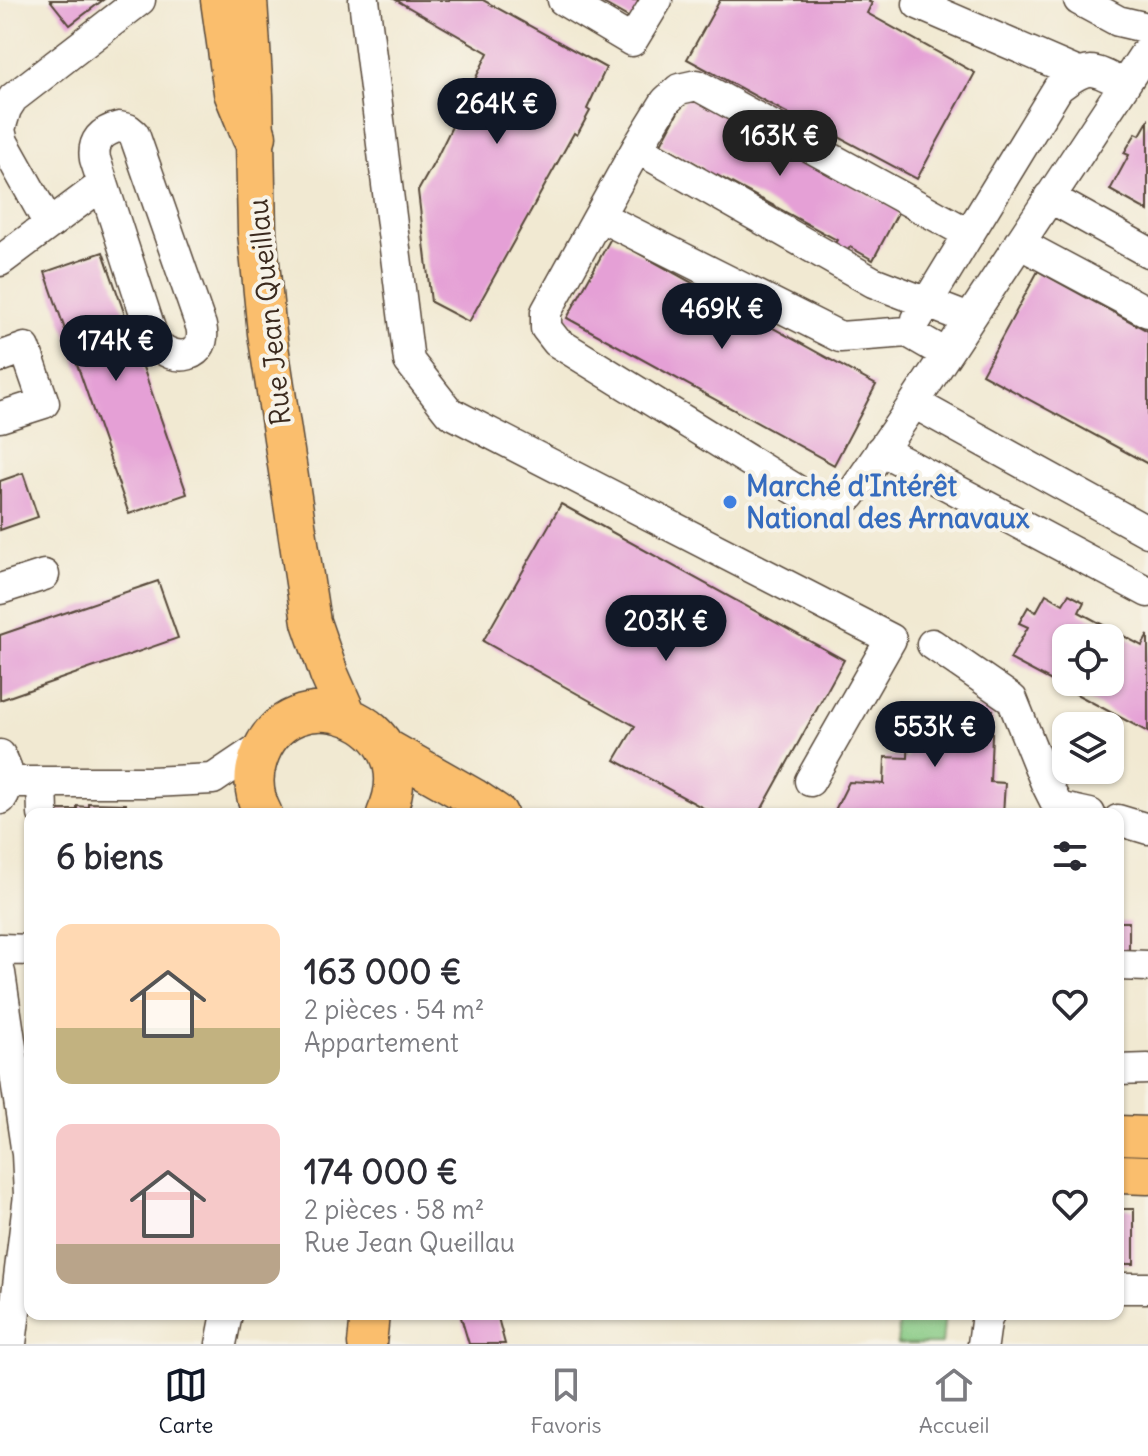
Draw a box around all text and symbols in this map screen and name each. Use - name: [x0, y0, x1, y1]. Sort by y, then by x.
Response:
- pin: 264K €: [432, 78, 562, 146]
- text: 264K €: [455, 87, 539, 120]
- pin: 163K €: [715, 110, 845, 178]
- text: 163K €: [740, 119, 820, 152]
- street label: Rue Jean Queillau: [239, 197, 299, 427]
- pin: 469K €: [657, 283, 787, 351]
- text: 469K €: [680, 292, 764, 325]
- pin: 174K €: [51, 315, 181, 383]
- text: 174K €: [78, 324, 154, 357]
- place label: Marché d'Intérêt National des Arnavaux: [746, 468, 1030, 536]
- marker: Marché d'Intérêt National des Arnavaux: [721, 493, 739, 511]
- pin: 203K €: [601, 595, 731, 663]
- text: 203K €: [623, 604, 709, 637]
- map controls: [1052, 624, 1124, 784]
- button: locate: [1052, 624, 1124, 696]
- pin: 553K €: [870, 701, 1000, 769]
- text: 553K €: [893, 710, 977, 743]
- button: layers: [1052, 712, 1124, 784]
- icon: filters: [1048, 834, 1092, 878]
- text: 6 biens: [56, 835, 164, 878]
- text: 163 000 €: [304, 950, 462, 993]
- icon: home: [120, 956, 216, 1052]
- icon: heart: [1048, 982, 1092, 1026]
- text: 2 pièces · 54 m²: [304, 993, 485, 1026]
- text: Appartement: [304, 1026, 459, 1059]
- text: 174 000 €: [304, 1150, 458, 1193]
- icon: home: [120, 1156, 216, 1252]
- icon: heart: [1048, 1182, 1092, 1226]
- text: 2 pièces · 58 m²: [304, 1193, 485, 1226]
- text: Rue Jean Queillau: [304, 1226, 515, 1259]
- tab: Carte: [159, 1363, 213, 1439]
- tab: Favoris: [531, 1363, 602, 1439]
- tab: Accueil: [919, 1363, 989, 1439]

